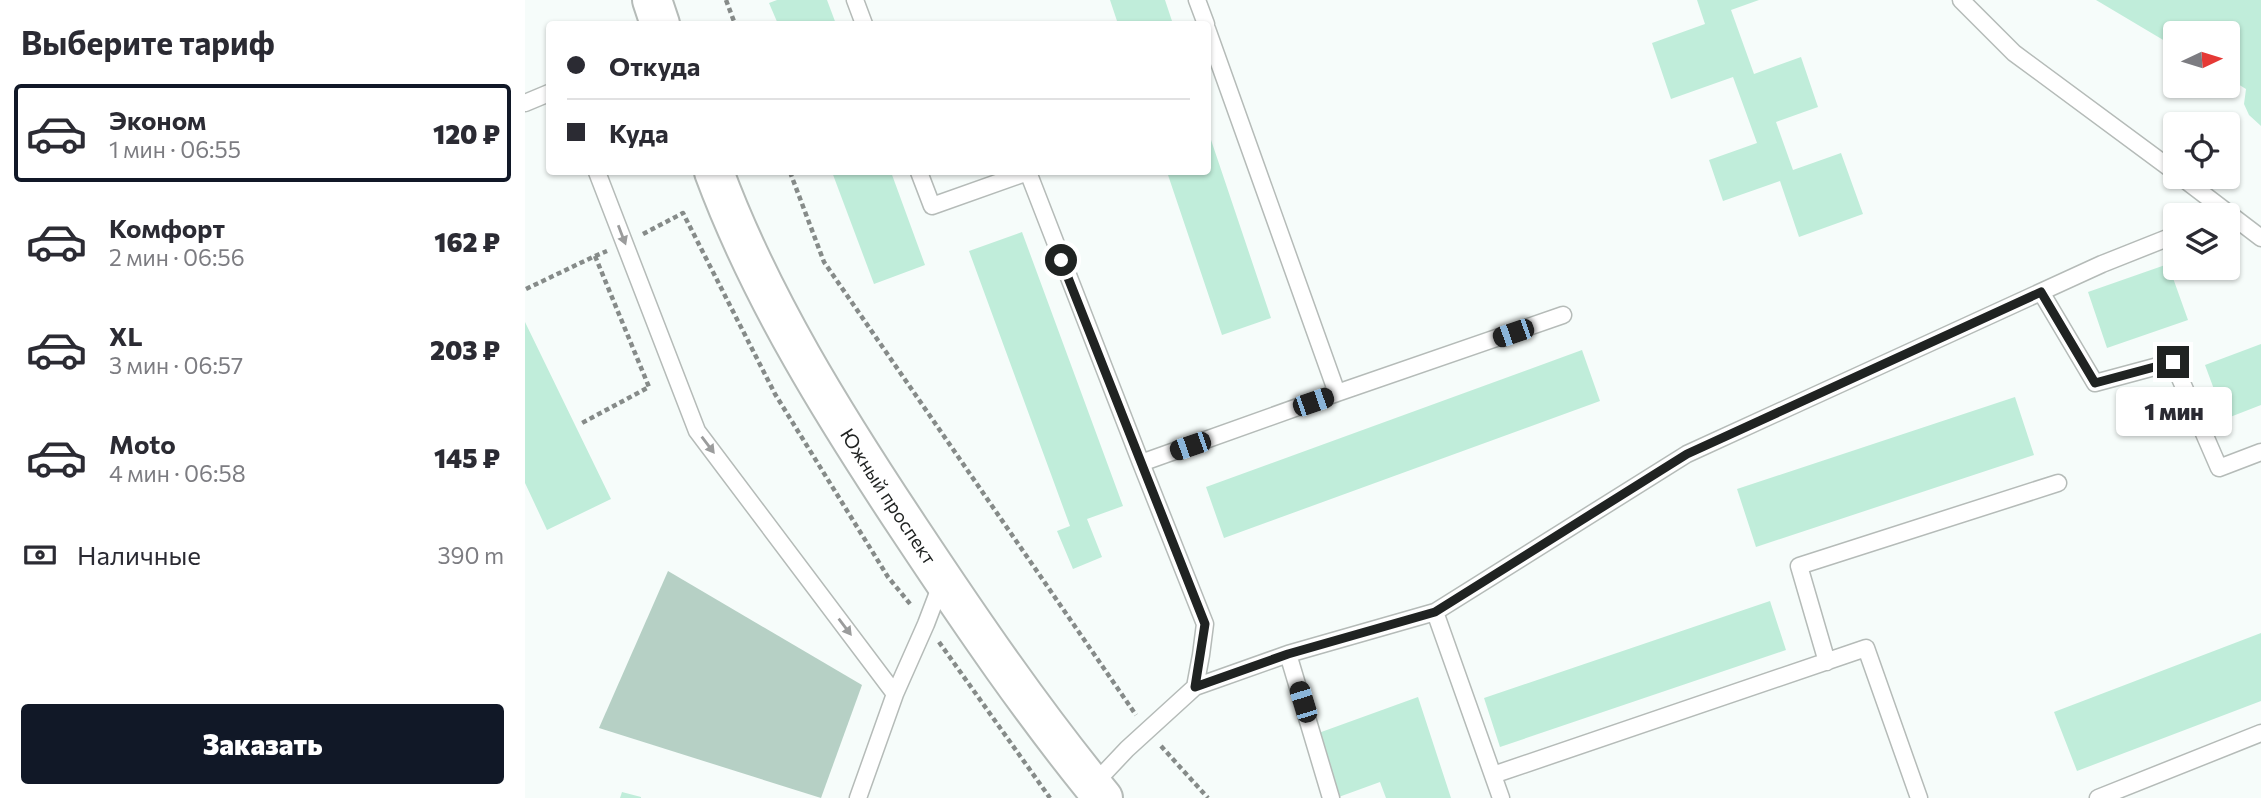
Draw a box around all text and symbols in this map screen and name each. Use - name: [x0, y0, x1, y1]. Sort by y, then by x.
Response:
- north arrow: [2163, 21, 2240, 98]
- map controls: [2163, 21, 2240, 280]
- text: Выберите тариф: [21, 22, 275, 62]
- text: Откуда: [609, 50, 700, 81]
- icon: car: [25, 102, 88, 165]
- text: Эконом: [109, 104, 206, 135]
- button: locate: [2163, 112, 2240, 189]
- text: Куда: [609, 117, 669, 148]
- text: 120 ₽: [433, 118, 500, 149]
- text: 1 мин · 06:55: [109, 135, 241, 163]
- button: layers: [2163, 203, 2240, 280]
- icon: car: [25, 210, 88, 273]
- text: Комфорт: [109, 212, 225, 243]
- one-way arrow: [617, 225, 628, 246]
- text: 162 ₽: [434, 226, 500, 257]
- text: 2 мин · 06:56: [109, 243, 245, 271]
- route start: [1045, 244, 1077, 276]
- car: [1490, 316, 1537, 350]
- icon: car: [25, 318, 88, 381]
- text: XL: [109, 320, 143, 351]
- text: 203 ₽: [430, 334, 500, 365]
- route end: [2157, 346, 2189, 378]
- text: 3 мин · 06:57: [109, 351, 243, 379]
- car: [1290, 385, 1337, 419]
- callout: 1 мин: [2115, 386, 2231, 436]
- text: 1 мин: [2144, 397, 2204, 425]
- street label: Южный проспект: [836, 424, 941, 568]
- icon: car: [25, 426, 88, 489]
- text: Moto: [109, 428, 176, 459]
- car: [1167, 429, 1214, 463]
- one-way arrow: [700, 436, 715, 454]
- text: 145 ₽: [434, 442, 500, 473]
- text: 4 мин · 06:58: [109, 459, 246, 487]
- icon: cash: [21, 536, 59, 574]
- text: Наличные: [77, 539, 201, 570]
- text: 390 m: [437, 541, 504, 569]
- one-way arrow: [837, 618, 851, 636]
- car: [1287, 679, 1320, 725]
- button: Заказать: [21, 704, 504, 784]

